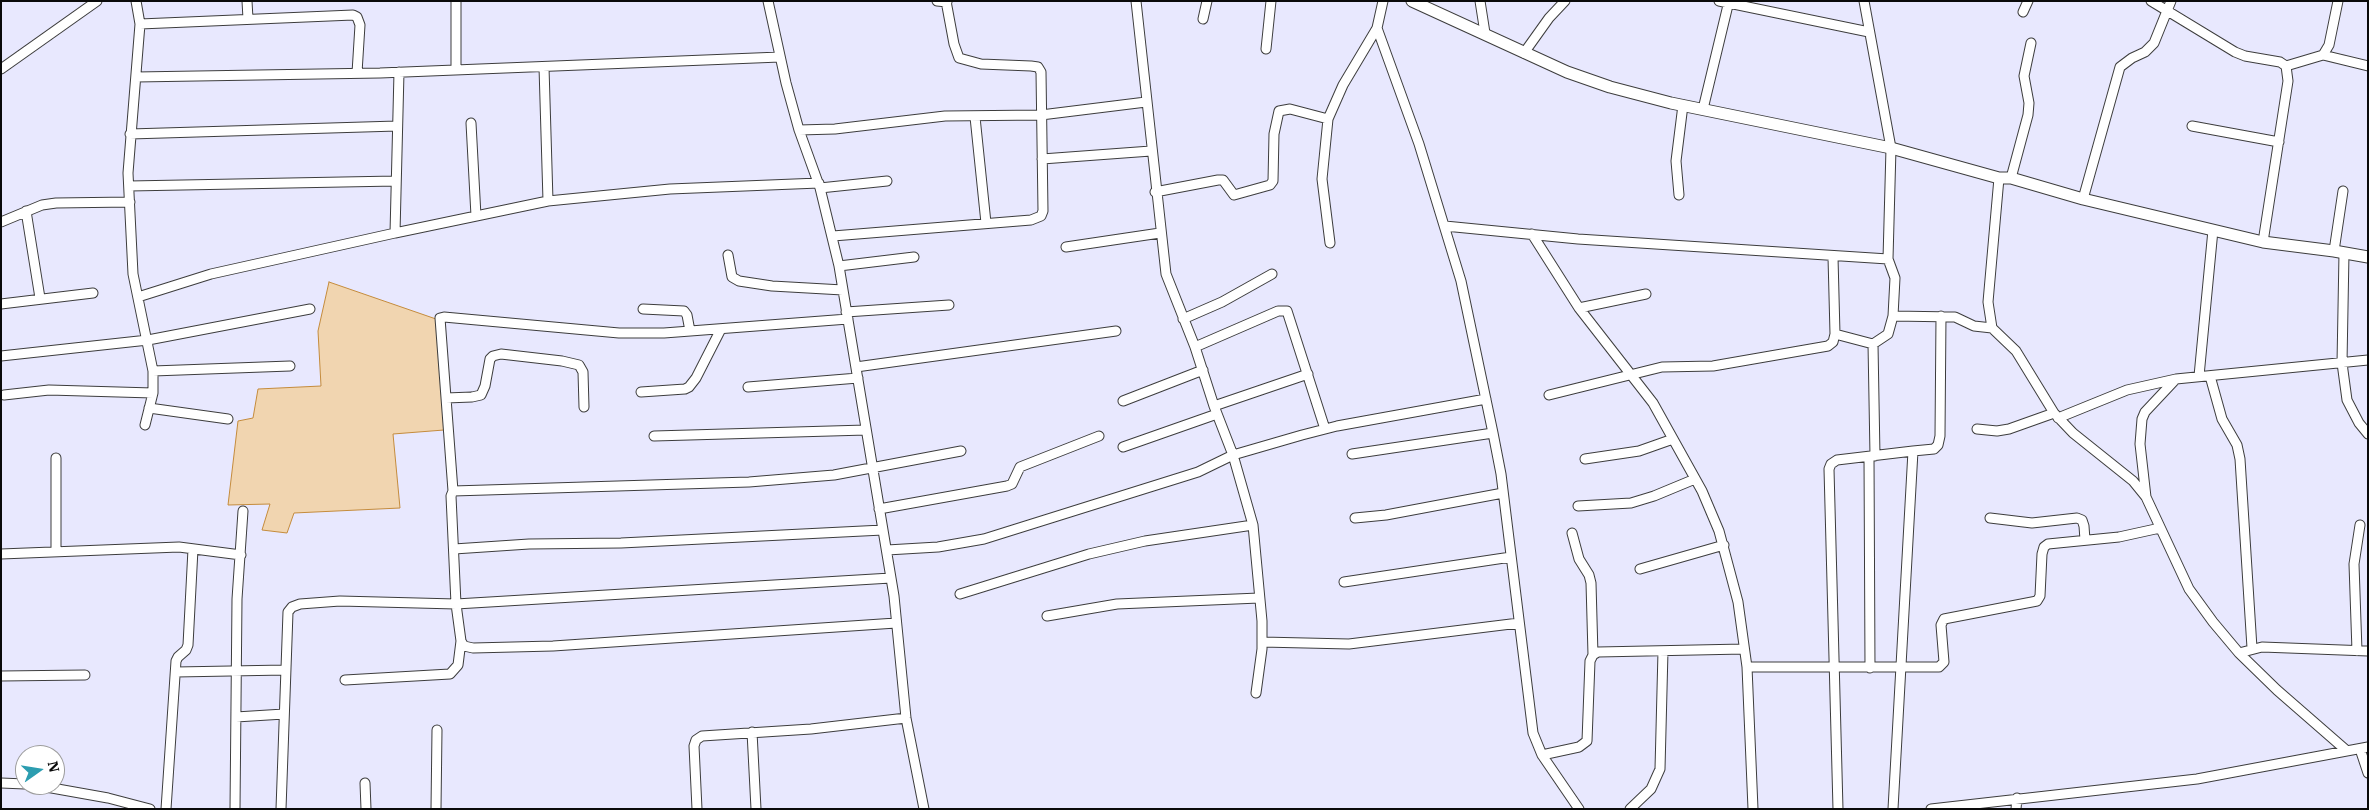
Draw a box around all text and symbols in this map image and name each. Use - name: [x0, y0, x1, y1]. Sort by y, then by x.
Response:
- north arrow: [15, 745, 65, 795]
- text: N: [44, 759, 64, 774]

